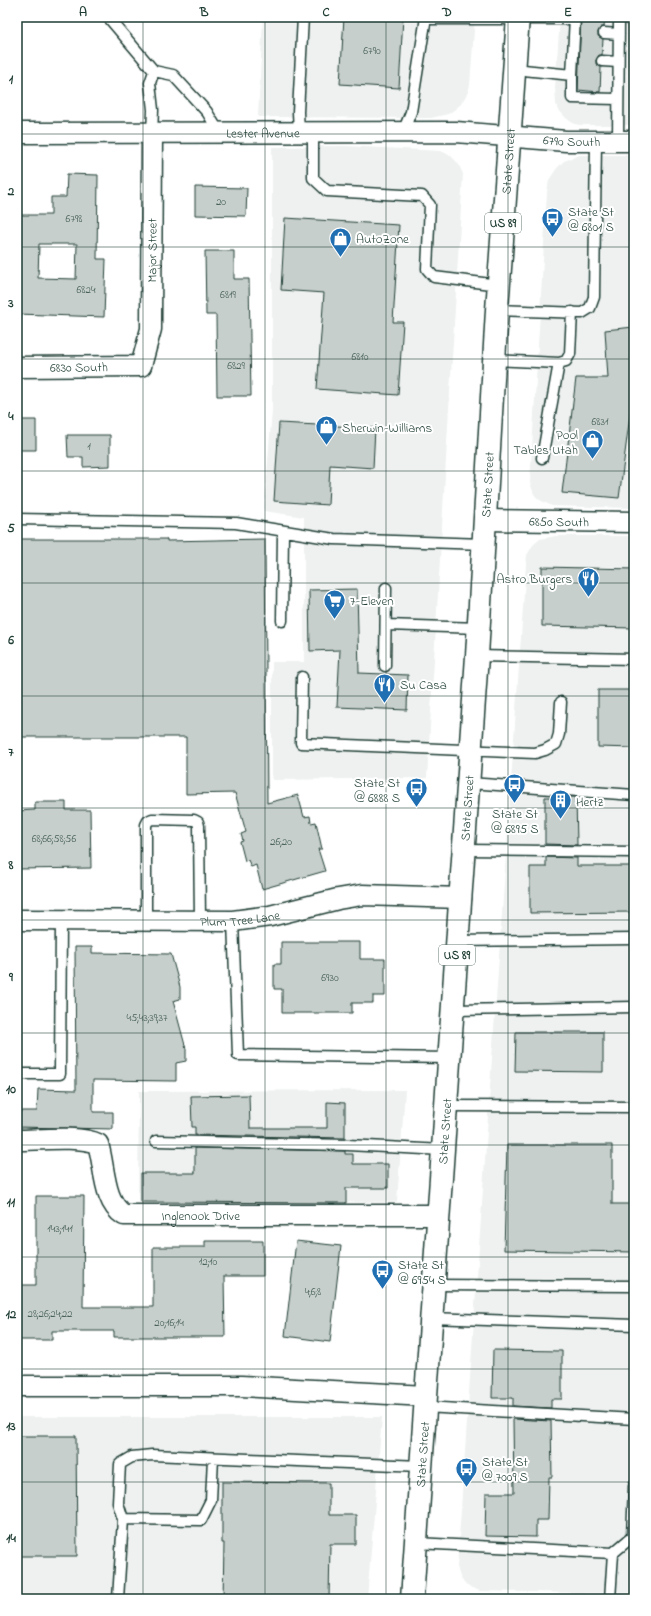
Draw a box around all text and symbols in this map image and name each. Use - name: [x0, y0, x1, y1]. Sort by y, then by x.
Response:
- text: A: [79, 3, 87, 22]
- text: B: [199, 3, 209, 22]
- text: C: [322, 3, 330, 22]
- text: D: [441, 3, 452, 22]
- text: E: [564, 3, 572, 22]
- house number: 6790: [363, 43, 381, 59]
- text: 1: [9, 70, 14, 89]
- street label: Lester Avenue: [226, 124, 300, 144]
- street label: State Street: [497, 127, 521, 195]
- street label: 6790 South: [542, 131, 600, 152]
- text: 2: [7, 182, 15, 201]
- house number: 20: [216, 194, 226, 210]
- place label: State St @ 6801 S: [568, 203, 615, 237]
- bus stop icon: State St @ 6801 S: [539, 205, 565, 238]
- house number: 6798: [66, 211, 82, 227]
- road number: US 89: [485, 213, 521, 233]
- street label: Major Street: [143, 217, 163, 283]
- shop icon: AutoZone: [327, 225, 353, 258]
- place label: AutoZone: [356, 230, 409, 249]
- house number: 6824: [77, 282, 96, 298]
- house number: 6819: [220, 287, 237, 303]
- text: 3: [7, 294, 14, 313]
- house number: 6810: [351, 349, 369, 365]
- street label: 6830 South: [50, 358, 108, 378]
- house number: 6829: [227, 358, 246, 374]
- text: 4: [7, 407, 14, 426]
- shop icon: Sherwin-Williams: [313, 414, 339, 447]
- house number: 6831: [591, 414, 609, 430]
- place label: Sherwin-Williams: [342, 419, 432, 438]
- place label: Pool Tables Utah: [513, 426, 578, 460]
- shop icon: Pool Tables Utah: [580, 428, 606, 461]
- house number: 1: [87, 439, 91, 455]
- street label: State Street: [477, 450, 500, 518]
- street label: 6850 South: [529, 513, 589, 532]
- text: 5: [7, 519, 15, 538]
- restaurant icon: Astro Burgers: [575, 565, 601, 598]
- place label: Astro Burgers: [496, 570, 572, 590]
- supermarket icon: 7-Eleven: [321, 587, 347, 620]
- place label: 7-Eleven: [350, 592, 394, 611]
- text: 6: [7, 631, 14, 650]
- restaurant icon: Su Casa: [372, 671, 398, 704]
- place label: Su Casa: [400, 676, 447, 695]
- text: 7: [8, 743, 14, 762]
- bus stop icon: State St @ 6895 S: [502, 772, 528, 805]
- place label: State St @ 6888 S: [354, 774, 401, 808]
- street label: State Street: [456, 774, 480, 842]
- bus stop icon: State St @ 6888 S: [403, 776, 429, 809]
- building icon: Hertz: [548, 788, 574, 821]
- place label: Hertz: [576, 793, 604, 812]
- place label: State St @ 6895 S: [491, 805, 539, 839]
- house number: 68;66;58;56: [32, 831, 76, 847]
- house number: 26;20: [270, 834, 292, 850]
- text: 8: [8, 856, 14, 875]
- street label: Plum Tree Lane: [200, 906, 282, 932]
- road number: US 89: [439, 945, 475, 965]
- text: 9: [8, 968, 14, 987]
- house number: 6930: [321, 970, 339, 986]
- house number: 45;43;39;37: [126, 1010, 168, 1026]
- text: 10: [6, 1080, 16, 1099]
- street label: State Street: [434, 1097, 458, 1165]
- text: 11: [7, 1193, 16, 1212]
- street label: Inglenook Drive: [162, 1207, 240, 1227]
- house number: 143;141: [47, 1221, 73, 1237]
- house number: 12;10: [199, 1254, 218, 1270]
- place label: State St @ 6954 S: [398, 1256, 446, 1290]
- bus stop icon: State St @ 6954 S: [369, 1258, 395, 1291]
- house number: 4;6;8: [305, 1284, 321, 1300]
- text: 12: [6, 1305, 17, 1324]
- house number: 28;26;24;22: [27, 1306, 73, 1322]
- house number: 20;16;14: [154, 1315, 184, 1331]
- text: 13: [6, 1417, 16, 1436]
- street label: State Street: [412, 1420, 435, 1488]
- place label: State St @ 7009 S: [482, 1453, 529, 1487]
- bus stop icon: State St @ 7009 S: [454, 1455, 480, 1488]
- text: 14: [6, 1529, 16, 1548]

